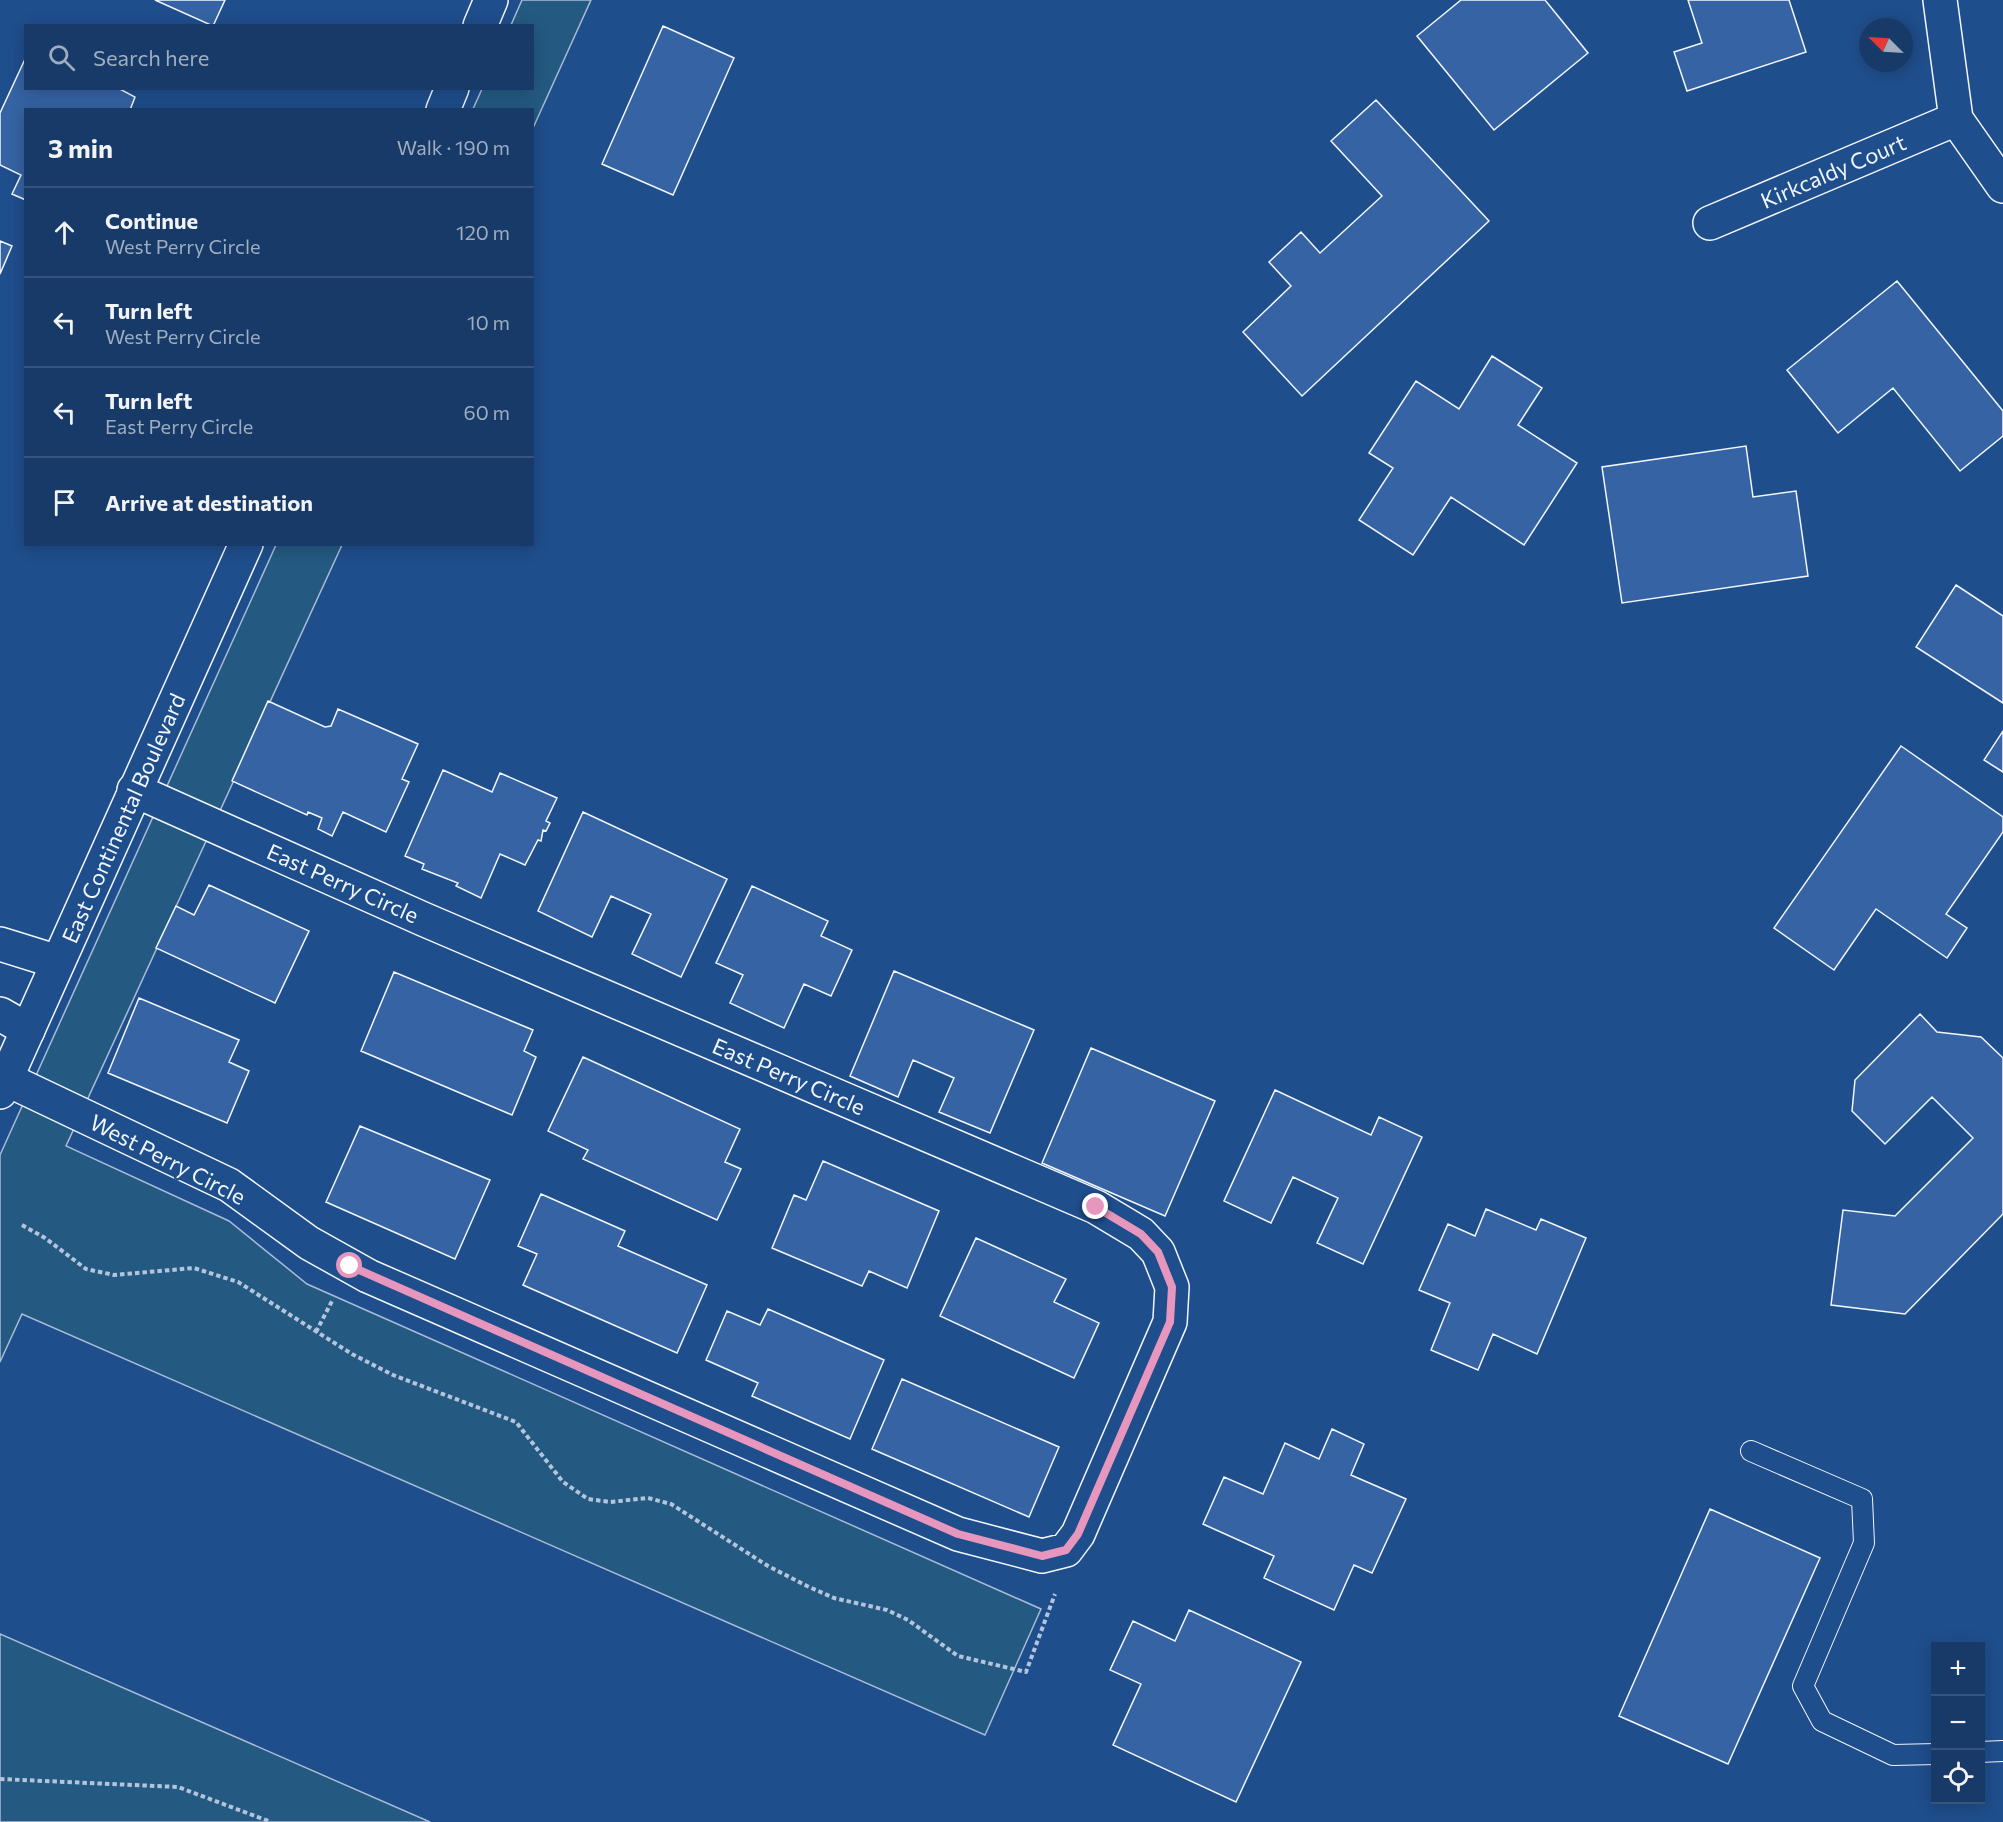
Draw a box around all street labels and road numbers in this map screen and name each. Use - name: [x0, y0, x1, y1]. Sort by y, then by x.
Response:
- street label: Kirkcaldy Court: [1756, 128, 1910, 214]
- street label: East Continental Boulevard: [56, 689, 190, 947]
- street label: East Perry Circle: [263, 837, 423, 929]
- street label: East Perry Circle: [709, 1032, 869, 1120]
- street label: West Perry Circle: [86, 1108, 250, 1210]

